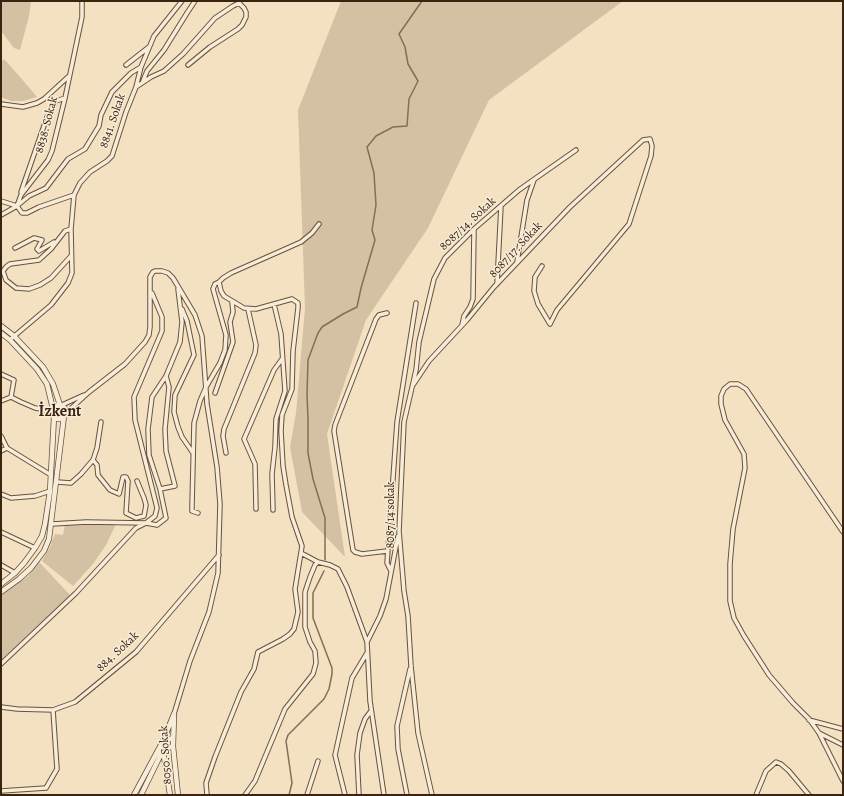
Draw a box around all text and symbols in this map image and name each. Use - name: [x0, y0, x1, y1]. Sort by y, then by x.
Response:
- street label: 8841. Sokak: [97, 92, 129, 150]
- street label: 8838. Sokak: [33, 95, 61, 155]
- street label: 8087/14. Sokak: [437, 194, 499, 254]
- street label: 8087/17. Sokak: [486, 219, 546, 281]
- district label: İzkent: [39, 402, 81, 422]
- street label: 8087/14 sokak: [384, 481, 398, 549]
- street label: 884. Sokak: [94, 629, 142, 675]
- street label: 8050. Sokak: [157, 725, 175, 785]

